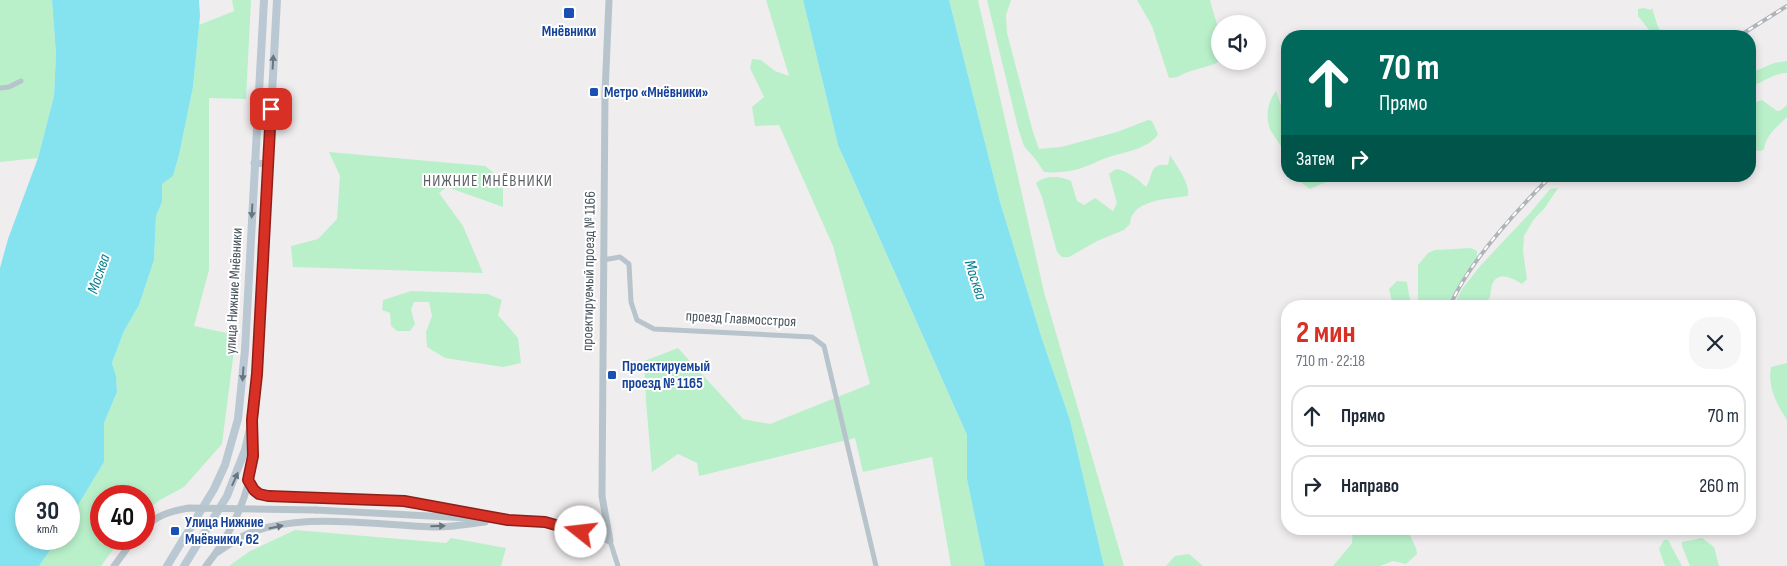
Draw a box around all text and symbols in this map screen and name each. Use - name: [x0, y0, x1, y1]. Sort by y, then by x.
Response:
- marker: Мнёвники: [562, 6, 576, 20]
- map controls: [1211, 15, 1266, 70]
- button: sound: [1211, 15, 1266, 70]
- place label: Мнёвники: [542, 22, 596, 41]
- text: 70 m: [1379, 47, 1439, 90]
- icon: ahead: [1296, 50, 1361, 115]
- one-way arrow: [270, 54, 278, 70]
- place label: Метро «Мнёвники»: [604, 83, 709, 102]
- marker: Метро «Мнёвники»: [588, 86, 600, 98]
- pin: [250, 88, 292, 130]
- text: Прямо: [1379, 90, 1428, 117]
- icon: arrive: [257, 95, 285, 123]
- icon: right: [1345, 145, 1373, 173]
- text: Затем: [1296, 148, 1335, 171]
- district label: НИЖНИЕ МНЁВНИКИ: [423, 172, 553, 191]
- street label: проектируемый проезд № 1166: [578, 191, 600, 351]
- one-way arrow: [248, 204, 256, 220]
- street label: улица Нижние Мнёвники: [221, 227, 247, 355]
- water label: Москва: [83, 251, 115, 296]
- water label: Москва: [960, 258, 990, 303]
- street label: проезд Главмосстроя: [685, 307, 797, 331]
- text: 2 мин: [1296, 315, 1356, 351]
- button: close: [1689, 317, 1741, 369]
- text: 710 m · 22:18: [1296, 352, 1365, 371]
- place label: Проектируемый проезд № 1165: [622, 357, 710, 393]
- one-way arrow: [239, 366, 247, 382]
- marker: Проектируемый проезд № 1165: [606, 369, 618, 381]
- icon: ahead: [1298, 402, 1326, 430]
- text: Прямо: [1341, 405, 1385, 428]
- text: 70 m: [1708, 405, 1739, 428]
- one-way arrow: [231, 472, 239, 486]
- icon: right: [1298, 472, 1326, 500]
- text: Направо: [1341, 475, 1399, 498]
- text: 260 m: [1699, 475, 1739, 498]
- speed limit sign: 40: [90, 485, 155, 550]
- text: 30: [36, 496, 59, 527]
- position arrow: [554, 505, 606, 557]
- place label: Улица Нижние Мнёвники, 62: [185, 513, 264, 549]
- text: km/h: [37, 522, 58, 537]
- one-way arrow: [269, 522, 285, 530]
- one-way arrow: [430, 522, 446, 530]
- marker: Улица Нижние Мнёвники, 62: [169, 525, 181, 537]

